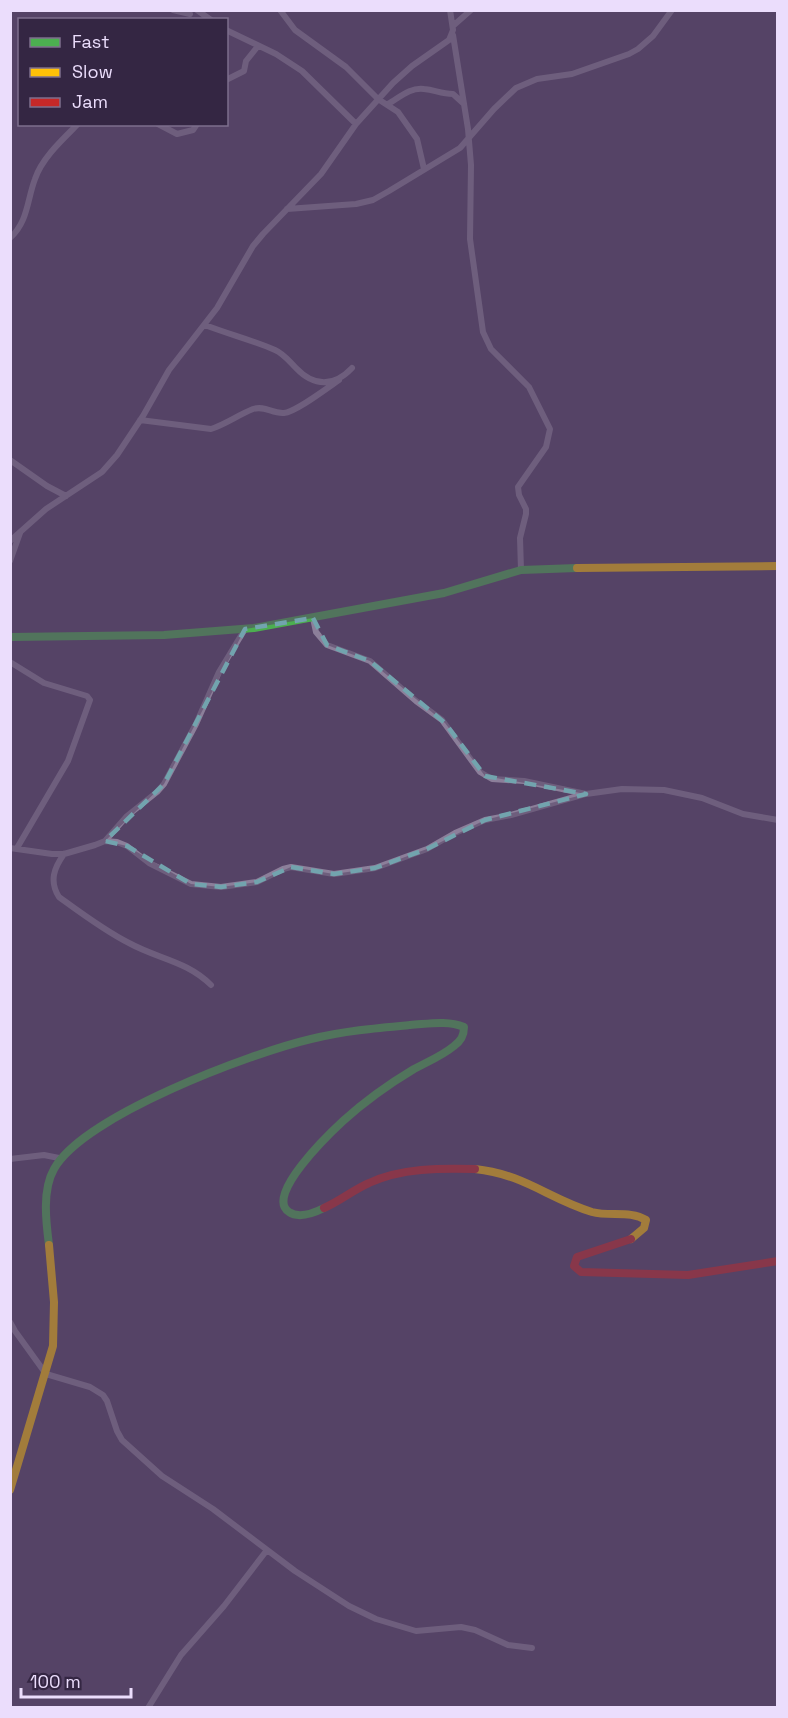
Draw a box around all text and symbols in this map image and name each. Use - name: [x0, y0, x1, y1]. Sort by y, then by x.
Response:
- legend: [18, 18, 228, 126]
- text: Fast: [72, 30, 109, 53]
- text: Slow: [72, 60, 113, 83]
- text: Jam: [72, 90, 108, 113]
- scale bar: [21, 1661, 130, 1699]
- text: 100 m: [30, 1670, 81, 1693]

